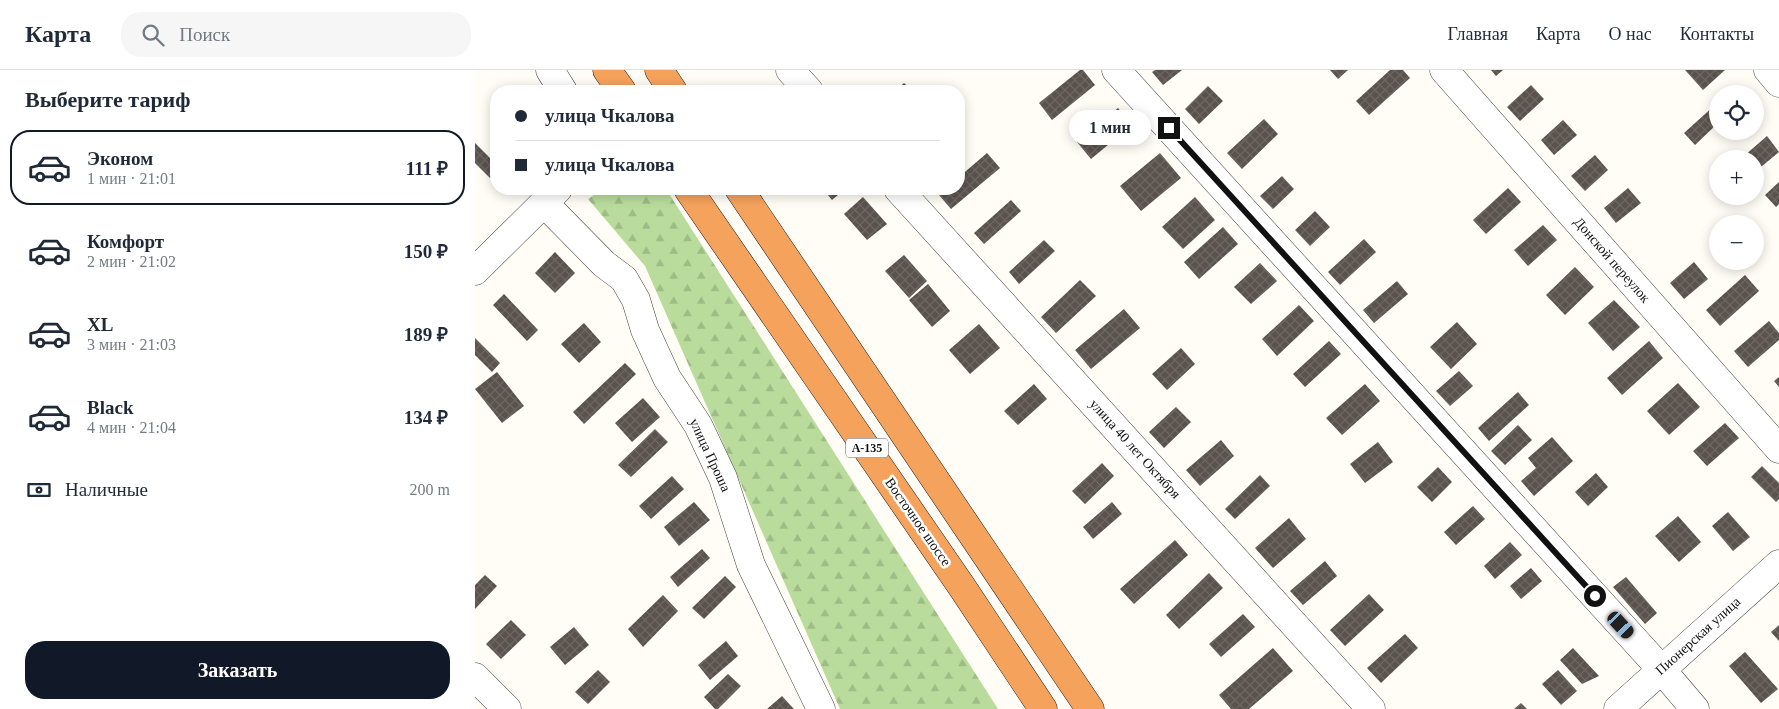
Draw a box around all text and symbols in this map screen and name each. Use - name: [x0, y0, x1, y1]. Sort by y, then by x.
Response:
- search box: [121, 12, 471, 57]
- text: Карта: [25, 21, 91, 47]
- icon: search: [139, 21, 167, 49]
- text: Поиск: [179, 24, 230, 45]
- text: Главная: [1448, 24, 1508, 44]
- text: Карта: [1536, 24, 1581, 44]
- text: О нас: [1609, 24, 1652, 44]
- text: Контакты: [1680, 24, 1754, 44]
- map controls: [1709, 85, 1764, 270]
- button: locate: [1709, 85, 1764, 140]
- text: Выберите тариф: [25, 87, 191, 112]
- text: улица Чкалова: [545, 105, 675, 126]
- callout: 1 мин: [1069, 110, 1151, 146]
- route end: [1158, 117, 1180, 139]
- text: 1 мин: [1089, 119, 1131, 136]
- icon: car: [27, 145, 72, 190]
- text: Эконом: [87, 148, 153, 169]
- button: +: [1709, 150, 1764, 205]
- text: улица Чкалова: [545, 154, 675, 175]
- text: 111 ₽: [406, 158, 448, 179]
- text: 1 мин · 21:01: [87, 170, 176, 187]
- street label: Донской переулок: [1571, 214, 1653, 306]
- button: −: [1709, 215, 1764, 270]
- icon: car: [27, 228, 72, 273]
- text: Комфорт: [87, 231, 164, 252]
- text: 150 ₽: [404, 241, 448, 262]
- text: 2 мин · 21:02: [87, 253, 176, 270]
- icon: car: [27, 311, 72, 356]
- text: XL: [87, 314, 113, 335]
- text: 189 ₽: [404, 324, 448, 345]
- text: 3 мин · 21:03: [87, 336, 176, 353]
- icon: car: [27, 394, 72, 439]
- street label: улица 40 лет Октября: [1087, 396, 1184, 502]
- text: Black: [87, 397, 133, 418]
- text: 134 ₽: [404, 407, 448, 428]
- street label: улица Проша: [686, 416, 734, 495]
- text: 4 мин · 21:04: [87, 419, 176, 436]
- road number: А-135: [846, 438, 888, 458]
- street label: Восточное шоссе: [882, 475, 954, 569]
- icon: cash: [25, 476, 53, 504]
- text: Наличные: [65, 479, 148, 500]
- text: 200 m: [410, 481, 450, 498]
- route start: [1584, 585, 1606, 607]
- street label: Пионерская улица: [1653, 593, 1744, 678]
- car: [1605, 609, 1636, 641]
- button: Заказать: [25, 641, 450, 699]

